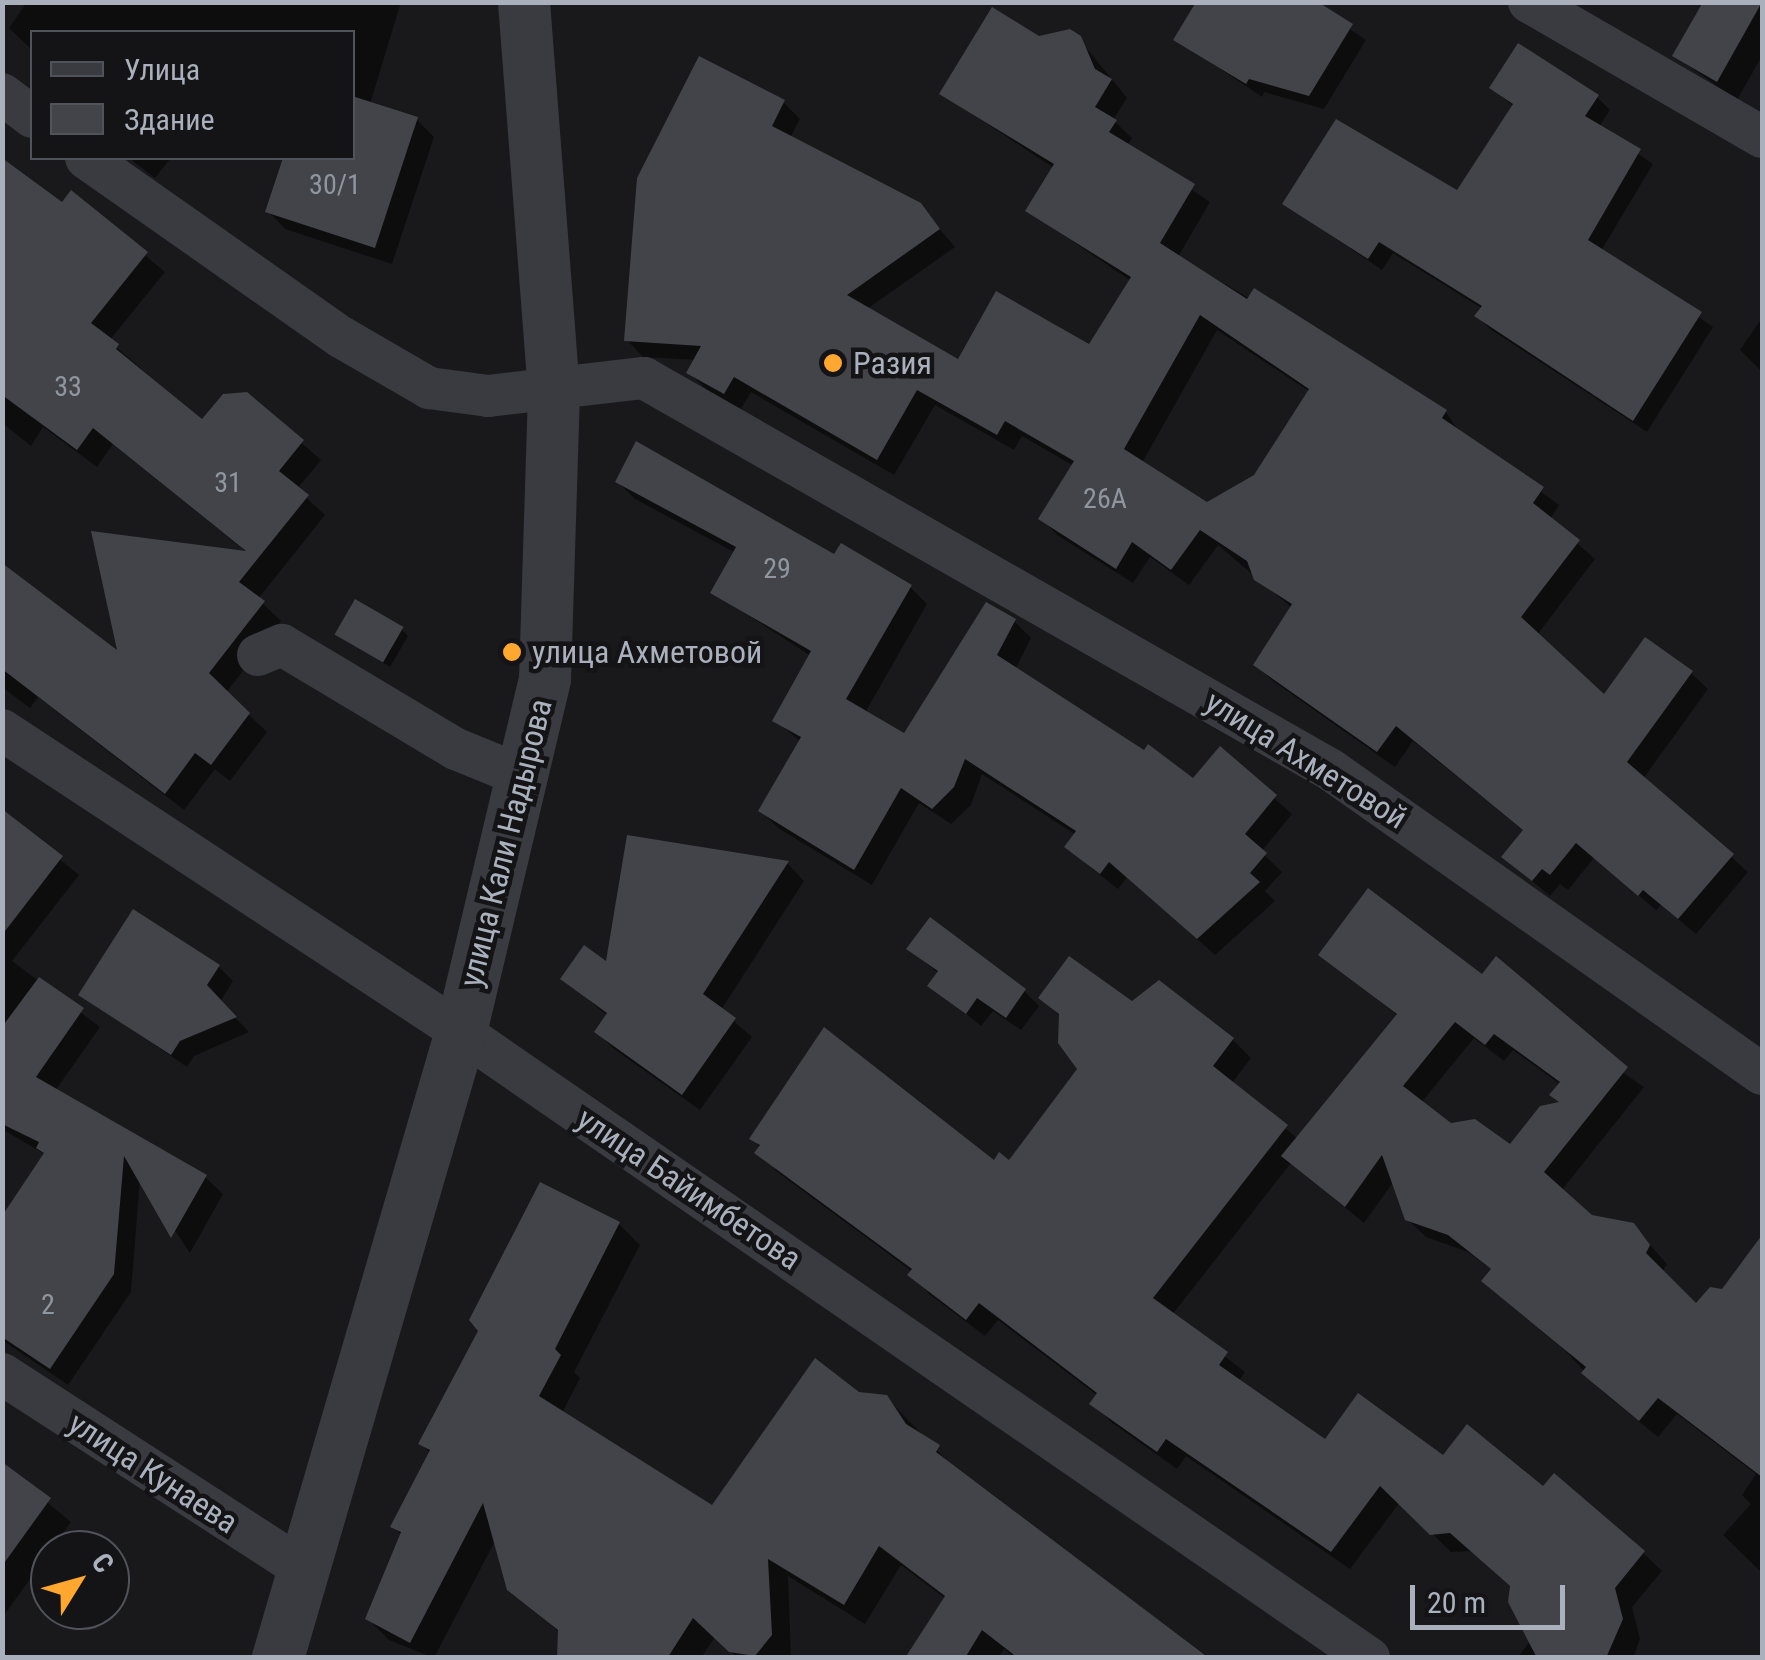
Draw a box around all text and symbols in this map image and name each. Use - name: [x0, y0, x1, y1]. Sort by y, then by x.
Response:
- legend: [30, 30, 355, 160]
- text: Улица: [124, 52, 200, 87]
- text: Здание: [124, 102, 215, 137]
- house number: 30/1: [309, 168, 361, 202]
- place label: Разия: [853, 344, 932, 382]
- marker: Разия: [822, 352, 844, 374]
- house number: 33: [54, 370, 82, 404]
- house number: 31: [214, 466, 242, 500]
- house number: 26А: [1083, 482, 1127, 516]
- house number: 29: [763, 552, 791, 586]
- place label: улица Ахметовой: [532, 633, 762, 671]
- marker: улица Ахметовой: [501, 641, 523, 663]
- street label: улица Ахметовой: [1198, 683, 1414, 837]
- street label: улица Кали Надырова: [452, 695, 560, 991]
- street label: улица Байимбетова: [570, 1100, 808, 1278]
- house number: 2: [41, 1288, 55, 1322]
- street label: улица Кунаева: [61, 1404, 245, 1542]
- north arrow: [30, 1530, 130, 1630]
- text: С: [85, 1547, 121, 1579]
- scale bar: [1415, 1565, 1570, 1627]
- text: 20 m: [1427, 1585, 1486, 1620]

